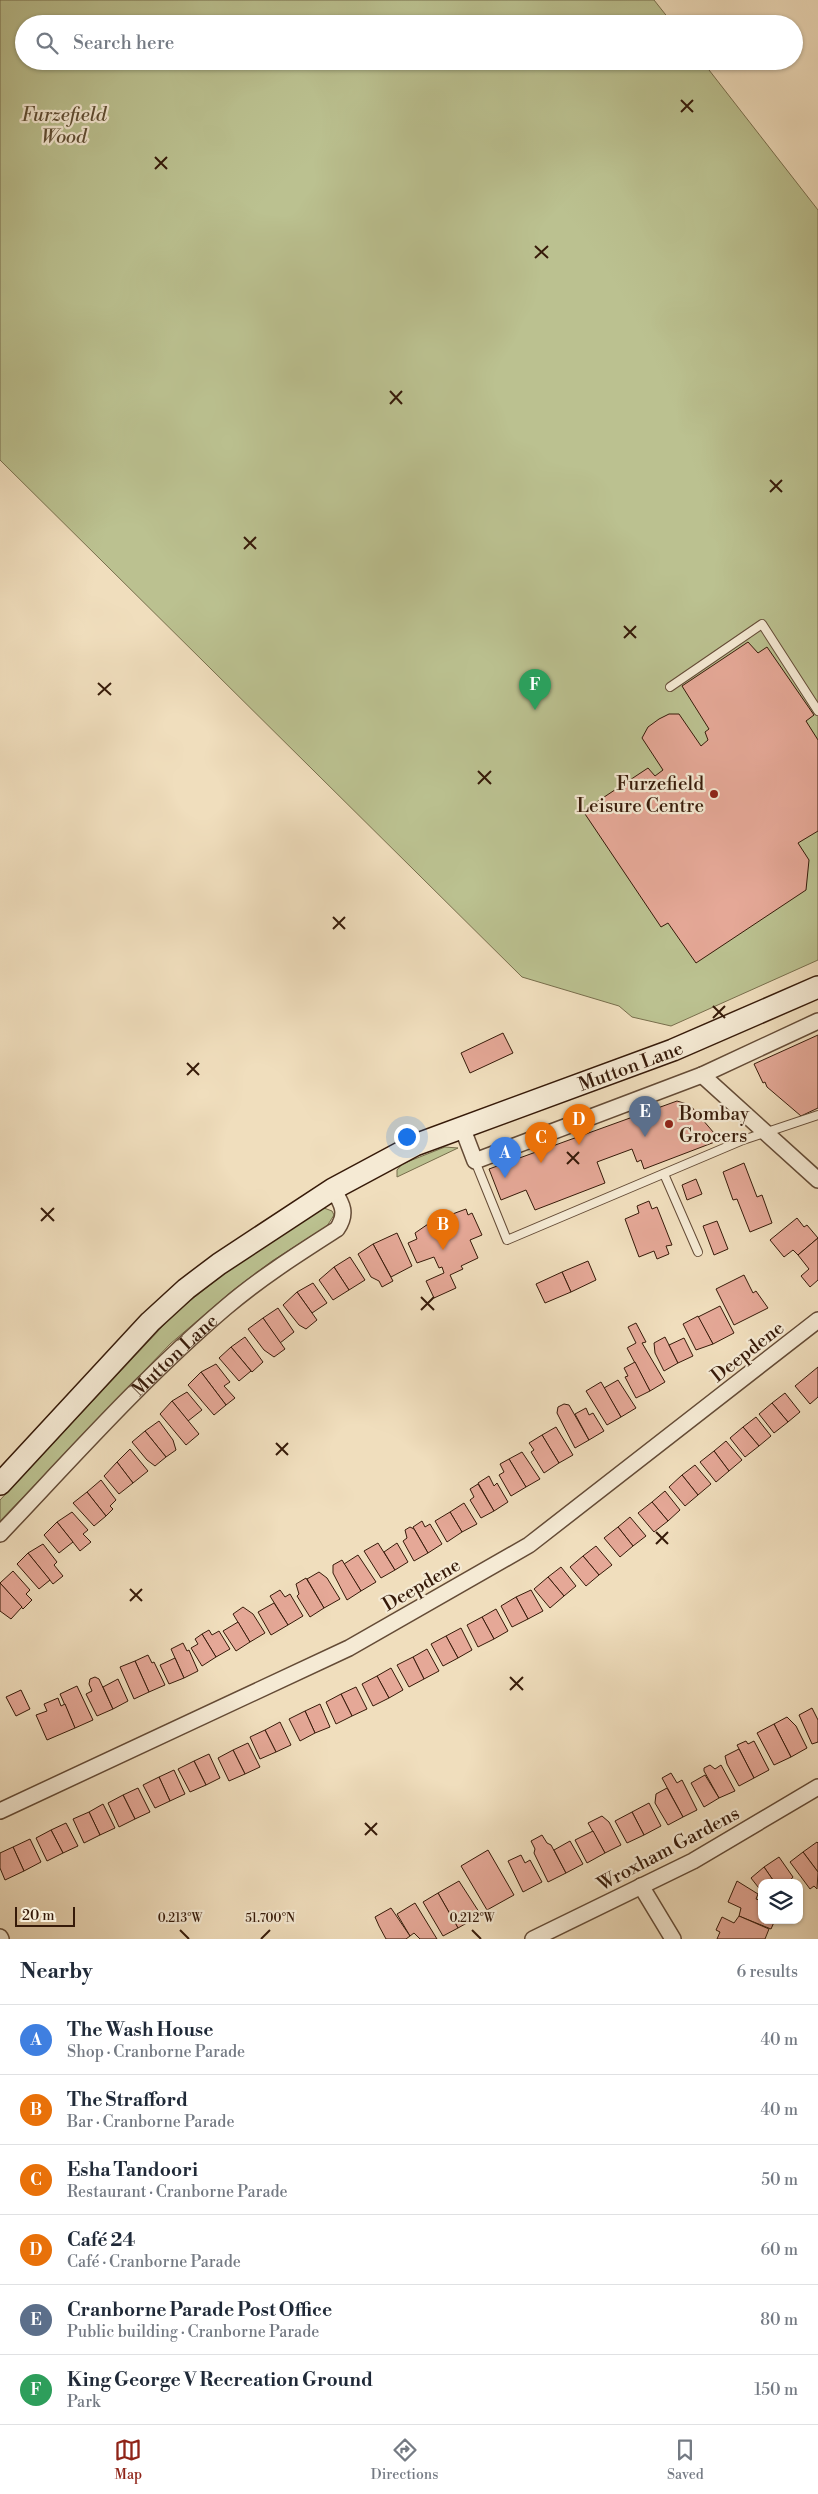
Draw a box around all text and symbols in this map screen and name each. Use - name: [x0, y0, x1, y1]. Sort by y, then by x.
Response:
- search box: [15, 15, 803, 70]
- icon: search: [33, 29, 61, 57]
- text: Search here: [73, 31, 174, 55]
- park label: Furzefield Wood: [22, 103, 108, 149]
- pin: F: [519, 669, 551, 710]
- place label: Furzefield Leisure Centre: [576, 772, 704, 818]
- marker: Furzefield Leisure Centre: [708, 788, 720, 800]
- street label: Mutton Lane: [575, 1036, 687, 1097]
- pin: E: [629, 1096, 661, 1137]
- place label: Bombay Grocers: [678, 1102, 750, 1148]
- pin: D: [563, 1104, 595, 1145]
- marker: Bombay Grocers: [663, 1118, 675, 1130]
- pin: C: [525, 1122, 557, 1163]
- your location: [394, 1124, 420, 1150]
- pin: A: [489, 1137, 521, 1178]
- pin: B: [427, 1209, 459, 1250]
- street label: Mutton Lane: [127, 1309, 223, 1402]
- street label: Deepdene: [706, 1316, 789, 1388]
- street label: Deepdene: [378, 1553, 465, 1617]
- street label: Wroxham Gardens: [592, 1801, 744, 1897]
- map controls: [758, 1879, 803, 1924]
- button: layers: [758, 1879, 803, 1924]
- scale bar: [15, 1904, 75, 1927]
- text: 20 m: [22, 1907, 54, 1925]
- text: 0.213°W: [158, 1911, 203, 1926]
- text: 51.700°N: [245, 1911, 295, 1926]
- text: 0.212°W: [449, 1911, 496, 1926]
- text: Nearby: [20, 1959, 93, 1985]
- text: 6 results: [737, 1962, 798, 1982]
- text: The Wash House: [67, 2018, 213, 2042]
- text: A: [30, 2030, 42, 2050]
- text: 40 m: [761, 2030, 798, 2050]
- text: Shop · Cranborne Parade: [67, 2042, 245, 2062]
- text: The Strafford: [67, 2088, 188, 2112]
- text: B: [30, 2100, 42, 2120]
- text: 40 m: [761, 2100, 798, 2120]
- text: Bar · Cranborne Parade: [67, 2112, 235, 2132]
- text: Esha Tandoori: [67, 2158, 198, 2182]
- text: C: [30, 2170, 42, 2190]
- text: 50 m: [761, 2170, 798, 2190]
- text: Restaurant · Cranborne Parade: [67, 2182, 288, 2202]
- text: Café 24: [67, 2228, 135, 2252]
- text: D: [30, 2240, 42, 2260]
- text: 60 m: [760, 2240, 798, 2260]
- text: Café · Cranborne Parade: [67, 2252, 241, 2272]
- text: Cranborne Parade Post Office: [67, 2298, 332, 2322]
- text: E: [30, 2310, 42, 2330]
- text: 80 m: [760, 2310, 798, 2330]
- text: Public building · Cranborne Parade: [67, 2322, 319, 2342]
- text: King George V Recreation Ground: [67, 2368, 373, 2392]
- text: F: [30, 2380, 42, 2400]
- text: 150 m: [754, 2380, 798, 2400]
- text: Park: [67, 2392, 100, 2412]
- tab: Map: [114, 2436, 142, 2484]
- tab: Directions: [371, 2436, 438, 2484]
- tab: Saved: [667, 2436, 704, 2484]

